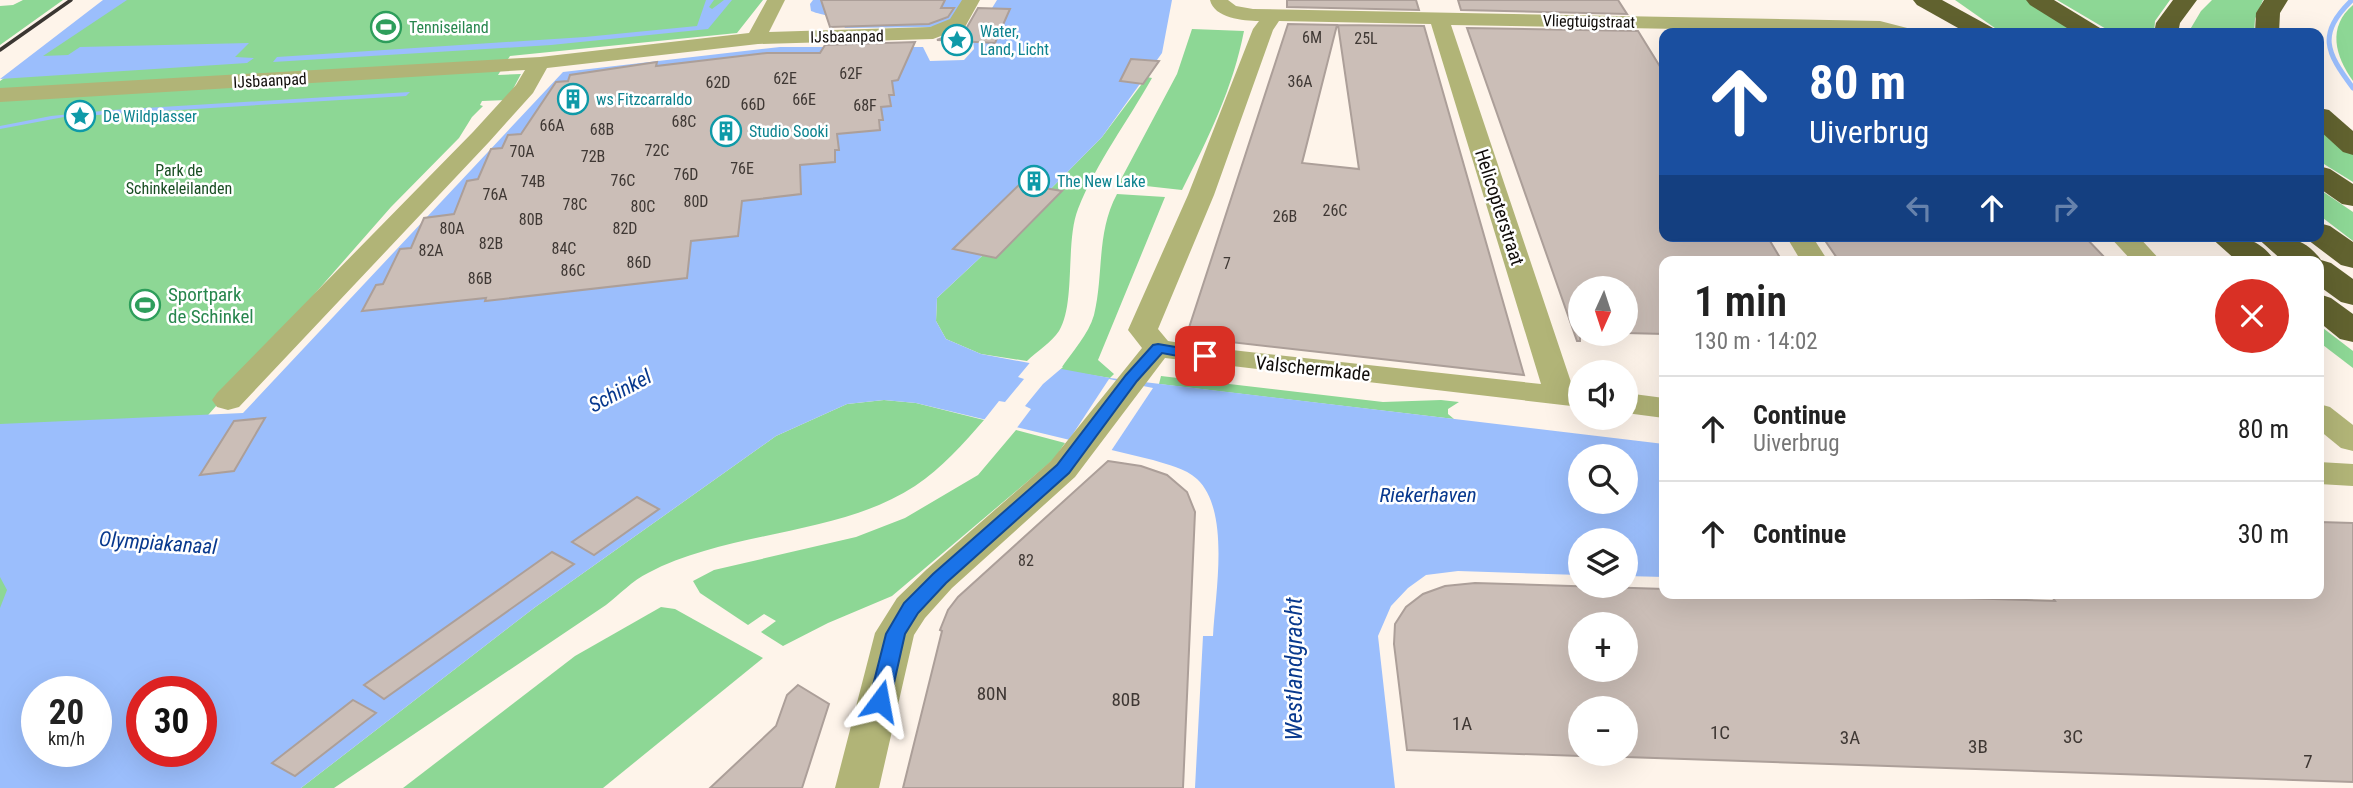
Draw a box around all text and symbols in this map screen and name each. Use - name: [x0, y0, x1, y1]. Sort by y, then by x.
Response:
- sports icon: Tenniseiland: [369, 10, 403, 44]
- street label: Vliegtuigstraat: [1543, 11, 1636, 32]
- place label: Tenniseiland: [409, 18, 489, 37]
- place label: Water, Land, Licht: [980, 22, 1049, 59]
- place icon: Water, Land, Licht: [940, 23, 974, 57]
- street label: IJsbaanpad: [810, 26, 884, 47]
- house number: 6M: [1302, 28, 1322, 47]
- house number: 25L: [1354, 29, 1378, 48]
- text: 80 m: [1809, 54, 1906, 111]
- icon: ahead: [1694, 56, 1785, 147]
- house number: 62F: [839, 64, 863, 83]
- street label: IJsbaanpad: [233, 69, 307, 92]
- house number: 62E: [773, 69, 797, 88]
- house number: 36A: [1287, 72, 1313, 91]
- house number: 62D: [706, 73, 730, 92]
- building icon: ws Fitzcarraldo: [556, 82, 590, 116]
- place label: ws Fitzcarraldo: [596, 90, 692, 109]
- house number: 66E: [792, 90, 816, 109]
- house number: 66D: [741, 95, 765, 114]
- house number: 68F: [853, 96, 877, 115]
- place icon: De Wildplasser: [63, 99, 97, 133]
- place label: De Wildplasser: [103, 107, 197, 126]
- house number: 68C: [672, 112, 696, 131]
- text: Uiverbrug: [1809, 113, 1929, 151]
- building icon: Studio Sooki: [709, 114, 743, 148]
- house number: 66A: [539, 116, 565, 135]
- house number: 68B: [590, 120, 614, 139]
- place label: Studio Sooki: [749, 122, 828, 141]
- house number: 72C: [645, 141, 669, 160]
- house number: 70A: [509, 142, 535, 161]
- street label: Helicopterstraat: [1470, 146, 1529, 268]
- house number: 72B: [581, 147, 605, 166]
- house number: 76E: [730, 159, 754, 178]
- park label: Park de Schinkeleilanden: [126, 161, 232, 198]
- building icon: The New Lake: [1017, 164, 1051, 198]
- house number: 76D: [674, 165, 698, 184]
- house number: 76C: [611, 171, 635, 190]
- house number: 74B: [521, 172, 545, 191]
- place label: The New Lake: [1057, 172, 1146, 191]
- house number: 76A: [482, 185, 508, 204]
- icon: left: [1900, 189, 1938, 227]
- icon: ahead: [1973, 189, 2011, 227]
- icon: right: [2046, 189, 2084, 227]
- house number: 80D: [684, 192, 708, 211]
- house number: 78C: [563, 195, 587, 214]
- house number: 80C: [631, 197, 655, 216]
- house number: 26C: [1323, 201, 1347, 220]
- house number: 26B: [1273, 207, 1297, 226]
- house number: 80B: [519, 210, 543, 229]
- house number: 80A: [439, 219, 465, 238]
- house number: 82D: [613, 219, 637, 238]
- house number: 82B: [479, 234, 503, 253]
- house number: 84C: [552, 239, 576, 258]
- house number: 82A: [418, 241, 444, 260]
- house number: 86D: [627, 253, 651, 272]
- house number: 7: [1223, 254, 1231, 273]
- house number: 86C: [561, 261, 585, 280]
- house number: 86B: [468, 269, 492, 288]
- north arrow: [1568, 276, 1638, 346]
- map controls: [1568, 276, 1638, 766]
- text: 1 min: [1694, 277, 1787, 326]
- button: close: [2215, 279, 2289, 353]
- place label: Sportpark de Schinkel: [168, 283, 254, 328]
- sports icon: Sportpark de Schinkel: [128, 288, 162, 322]
- pin: [1175, 326, 1235, 386]
- text: 130 m · 14:02: [1694, 328, 1818, 355]
- icon: arrive: [1186, 337, 1224, 375]
- street label: Valschermkade: [1254, 351, 1372, 386]
- button: sound: [1568, 360, 1638, 430]
- water label: Schinkel: [585, 364, 656, 417]
- text: Continue: [1753, 400, 1846, 430]
- icon: ahead: [1694, 410, 1732, 448]
- text: 80 m: [2238, 414, 2289, 444]
- text: Uiverbrug: [1753, 430, 1840, 457]
- button: search: [1568, 444, 1638, 514]
- water label: Riekerhaven: [1379, 483, 1477, 507]
- icon: ahead: [1694, 515, 1732, 553]
- text: Continue: [1753, 519, 1846, 549]
- text: 30 m: [2238, 519, 2289, 549]
- water label: Olympiakanaal: [98, 527, 218, 559]
- button: layers: [1568, 528, 1638, 598]
- house number: 82: [1018, 551, 1034, 570]
- water label: Westlandgracht: [1280, 597, 1308, 741]
- button: +: [1568, 612, 1638, 682]
- position arrow: [843, 664, 917, 738]
- speed limit sign: 30: [126, 676, 217, 767]
- house number: 80N: [977, 682, 1007, 705]
- house number: 80B: [1111, 688, 1141, 711]
- text: 20: [49, 692, 84, 733]
- button: −: [1568, 696, 1638, 766]
- house number: 1A: [1452, 712, 1472, 735]
- house number: 1C: [1710, 721, 1730, 744]
- house number: 3C: [2063, 725, 2083, 748]
- house number: 3A: [1840, 726, 1860, 749]
- text: km/h: [48, 728, 85, 749]
- house number: 3B: [1968, 735, 1988, 758]
- house number: 7: [2303, 750, 2313, 773]

